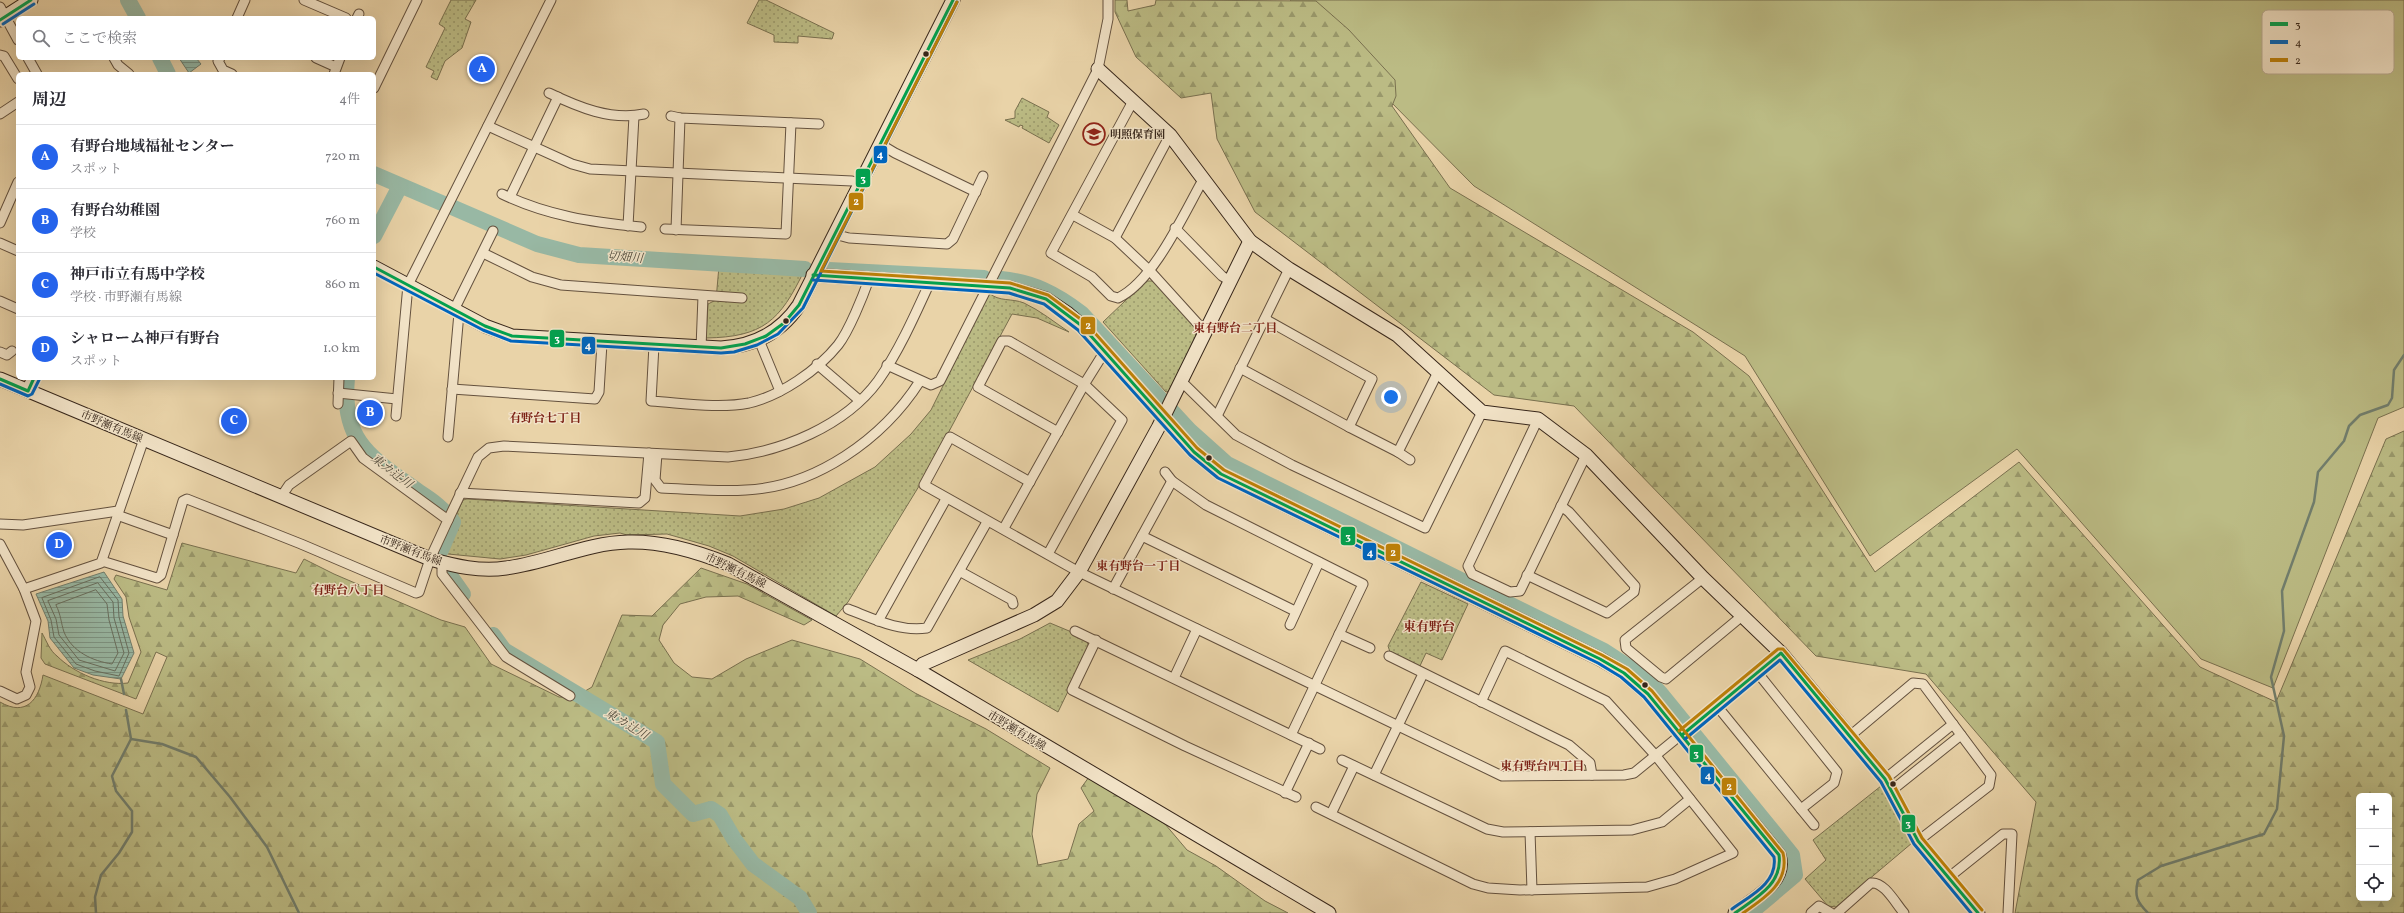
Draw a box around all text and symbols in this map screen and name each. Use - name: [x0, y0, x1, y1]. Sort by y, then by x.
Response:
- legend: [2262, 10, 2394, 74]
- search box: [16, 16, 376, 60]
- text: 3: [2295, 18, 2301, 33]
- icon: search: [30, 27, 52, 49]
- text: ここで検索: [62, 29, 137, 50]
- text: 4: [2295, 36, 2302, 51]
- unlabelled marker: [921, 49, 931, 59]
- pin: A: [469, 54, 495, 84]
- text: 2: [2295, 54, 2301, 69]
- text: 周辺: [32, 89, 66, 112]
- text: 4件: [339, 91, 360, 109]
- school or university icon: 明照保育園: [1081, 121, 1107, 147]
- place label: 明照保育園: [1110, 128, 1165, 143]
- text: 有野台地域福祉センター: [70, 137, 234, 158]
- line badge: 4: [873, 145, 888, 164]
- text: A: [40, 148, 50, 166]
- text: 720 m: [325, 148, 360, 166]
- text: 4: [877, 148, 884, 163]
- text: スポット: [70, 161, 122, 179]
- line badge: 3: [855, 168, 871, 188]
- text: 3: [860, 172, 866, 187]
- line badge: 2: [848, 192, 864, 211]
- text: 2: [853, 195, 859, 210]
- text: 有野台幼稚園: [70, 201, 160, 222]
- text: B: [41, 212, 49, 230]
- text: 760 m: [325, 212, 360, 230]
- text: 学校: [70, 225, 96, 243]
- water label: 切畑川: [606, 249, 645, 267]
- text: 神戸市立有馬中学校: [70, 265, 205, 286]
- text: C: [41, 276, 49, 294]
- text: 860 m: [325, 276, 360, 294]
- text: 学校 · 市野瀬有馬線: [70, 289, 182, 307]
- unlabelled marker: [781, 316, 791, 326]
- line badge: 2: [1080, 316, 1096, 335]
- text: 2: [1085, 319, 1091, 334]
- district label: 東有野台二丁目: [1193, 321, 1277, 337]
- text: シャローム神戸有野台: [70, 329, 220, 350]
- line badge: 3: [549, 329, 565, 348]
- text: 3: [554, 332, 560, 347]
- line badge: 4: [581, 336, 596, 355]
- text: 4: [585, 339, 592, 354]
- text: D: [40, 340, 50, 358]
- text: 1.0 km: [323, 340, 360, 358]
- text: スポット: [70, 353, 122, 371]
- your location: [1381, 387, 1401, 407]
- pin: B: [357, 398, 383, 428]
- pin: C: [221, 406, 247, 436]
- street label: 市野瀬有馬線: [78, 408, 145, 447]
- district label: 有野台七丁目: [509, 411, 581, 427]
- water label: 東カ辻川: [367, 451, 417, 494]
- unlabelled marker: [1204, 453, 1214, 463]
- line badge: 3: [1340, 526, 1356, 546]
- pin: D: [46, 530, 72, 560]
- text: 3: [1345, 530, 1351, 545]
- street label: 市野瀬有馬線: [377, 533, 444, 570]
- line badge: 4: [1362, 542, 1377, 561]
- line badge: 2: [1385, 543, 1401, 562]
- text: 4: [1367, 546, 1374, 561]
- text: 2: [1390, 546, 1396, 561]
- street label: 市野瀬有馬線: [702, 550, 768, 593]
- district label: 東有野台一丁目: [1096, 559, 1180, 575]
- district label: 有野台八丁目: [312, 583, 384, 599]
- district label: 東有野台: [1403, 619, 1455, 637]
- unlabelled marker: [1640, 680, 1650, 690]
- water label: 東カ辻川: [602, 706, 653, 745]
- street label: 市野瀬有馬線: [984, 708, 1048, 755]
- line badge: 3: [1689, 744, 1704, 763]
- text: 3: [1693, 747, 1699, 762]
- district label: 東有野台四丁目: [1500, 759, 1584, 775]
- line badge: 4: [1700, 766, 1715, 785]
- text: 4: [1705, 769, 1712, 784]
- line badge: 2: [1721, 777, 1737, 796]
- unlabelled marker: [1888, 779, 1898, 789]
- text: 2: [1726, 780, 1732, 795]
- map controls: [2356, 793, 2392, 901]
- button: +: [2356, 793, 2392, 829]
- line badge: 3: [1901, 814, 1916, 833]
- text: 3: [1905, 817, 1911, 832]
- button: −: [2356, 829, 2392, 865]
- button: locate: [2356, 865, 2392, 901]

